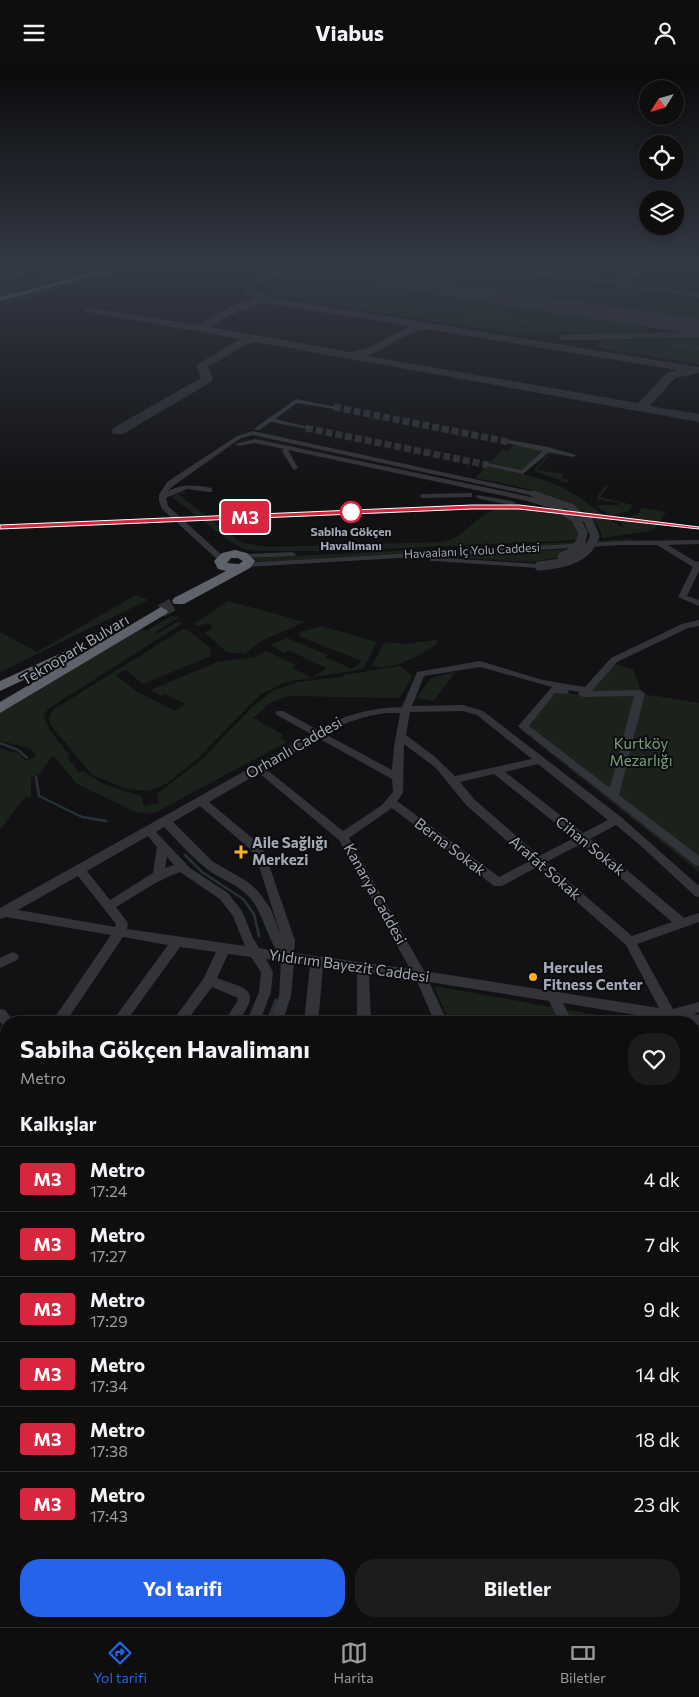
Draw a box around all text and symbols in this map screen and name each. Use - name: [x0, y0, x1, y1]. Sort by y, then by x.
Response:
- icon: menu: [20, 19, 48, 47]
- text: Viabus: [315, 19, 384, 46]
- icon: person: [651, 19, 679, 47]
- north arrow: [639, 80, 684, 125]
- map controls: [639, 80, 684, 235]
- button: locate: [639, 135, 684, 180]
- button: layers: [639, 190, 684, 235]
- line badge: M3: [222, 501, 268, 533]
- marker: Sabiha Gökçen Havalimanı: [340, 501, 362, 523]
- text: M3: [231, 506, 259, 528]
- place label: Sabiha Gökçen Havalimanı: [310, 524, 392, 552]
- street label: Havaalanı İç Yolu Caddesi: [404, 539, 540, 561]
- street label: Teknopark Bulvarı: [17, 610, 132, 688]
- street label: Orhanlı Caddesi: [242, 712, 345, 782]
- park label: Kurtköy Mezarlığı: [609, 734, 673, 769]
- street label: Cihan Sokak: [552, 812, 629, 879]
- street label: Berna Sokak: [411, 814, 490, 879]
- street label: Arafat Sokak: [506, 831, 585, 903]
- place label: Aile Sağlığı Merkezi: [252, 833, 328, 868]
- street label: Kanarya Caddesi: [341, 840, 411, 947]
- marker: Aile Sağlığı Merkezi: [234, 845, 248, 859]
- street label: Yıldırım Bayezit Caddesi: [268, 945, 431, 985]
- place label: Hercules Fitness Center: [543, 958, 643, 993]
- marker: Hercules Fitness Center: [527, 971, 539, 983]
- button: heart: [628, 1033, 680, 1085]
- text: Sabiha Gökçen Havalimanı: [20, 1034, 310, 1063]
- text: Metro: [20, 1068, 66, 1087]
- text: Kalkışlar: [20, 1112, 97, 1135]
- text: Metro: [90, 1158, 145, 1181]
- text: M3: [34, 1168, 61, 1190]
- text: 4 dk: [644, 1168, 680, 1191]
- text: 17:24: [90, 1181, 127, 1200]
- text: Metro: [90, 1223, 145, 1246]
- text: M3: [34, 1233, 61, 1255]
- text: 7 dk: [645, 1233, 680, 1256]
- text: 17:27: [90, 1246, 126, 1265]
- text: Metro: [90, 1288, 145, 1311]
- text: M3: [34, 1298, 61, 1320]
- text: 9 dk: [644, 1298, 680, 1321]
- text: 17:29: [90, 1311, 128, 1330]
- text: Metro: [90, 1353, 145, 1376]
- text: M3: [34, 1363, 61, 1385]
- text: 14 dk: [636, 1363, 680, 1386]
- text: 17:34: [90, 1376, 128, 1395]
- text: Metro: [90, 1418, 145, 1441]
- text: M3: [34, 1428, 61, 1450]
- text: 18 dk: [635, 1428, 680, 1451]
- text: 17:38: [90, 1441, 128, 1460]
- text: Metro: [90, 1483, 145, 1506]
- text: M3: [34, 1493, 61, 1515]
- text: 23 dk: [634, 1493, 680, 1516]
- text: 17:43: [90, 1506, 128, 1525]
- button: Yol tarifi: [20, 1559, 345, 1617]
- button: Biletler: [355, 1559, 680, 1617]
- tab: Yol tarifi: [93, 1639, 147, 1686]
- tab: Harita: [333, 1639, 374, 1686]
- tab: Biletler: [560, 1639, 606, 1686]

